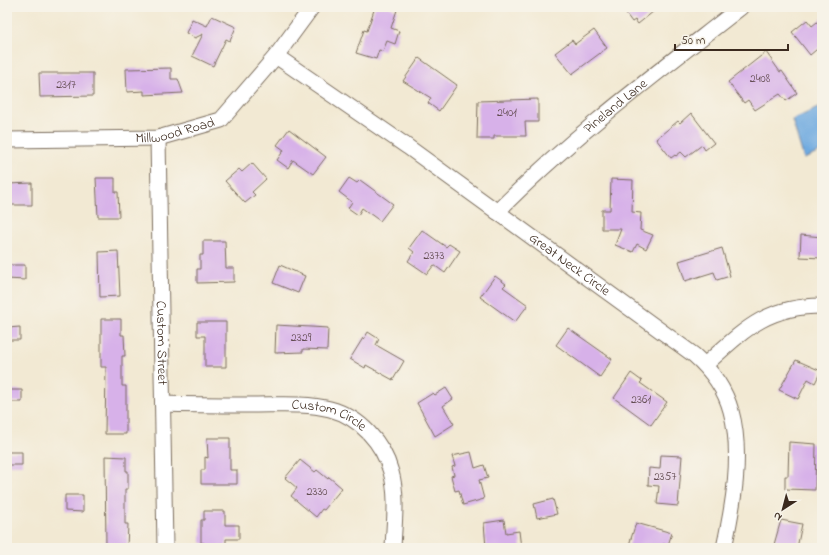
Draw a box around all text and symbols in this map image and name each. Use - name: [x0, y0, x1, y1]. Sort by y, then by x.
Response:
- scale bar: [675, 26, 788, 52]
- text: 50 m: [681, 32, 705, 50]
- house number: 2408: [750, 70, 771, 88]
- street label: Pineland Lane: [579, 73, 653, 139]
- house number: 2317: [56, 76, 76, 94]
- house number: 2401: [497, 104, 517, 122]
- street label: Millwood Road: [135, 112, 217, 149]
- street label: Great Neck Circle: [524, 228, 615, 302]
- house number: 2373: [424, 247, 444, 265]
- street label: Custom Street: [150, 301, 173, 386]
- house number: 2329: [291, 329, 312, 347]
- house number: 2361: [631, 391, 651, 409]
- street label: Custom Circle: [291, 394, 372, 437]
- house number: 2357: [654, 468, 676, 486]
- house number: 2330: [306, 483, 328, 501]
- north arrow: [763, 489, 803, 529]
- text: N: [770, 508, 785, 525]

